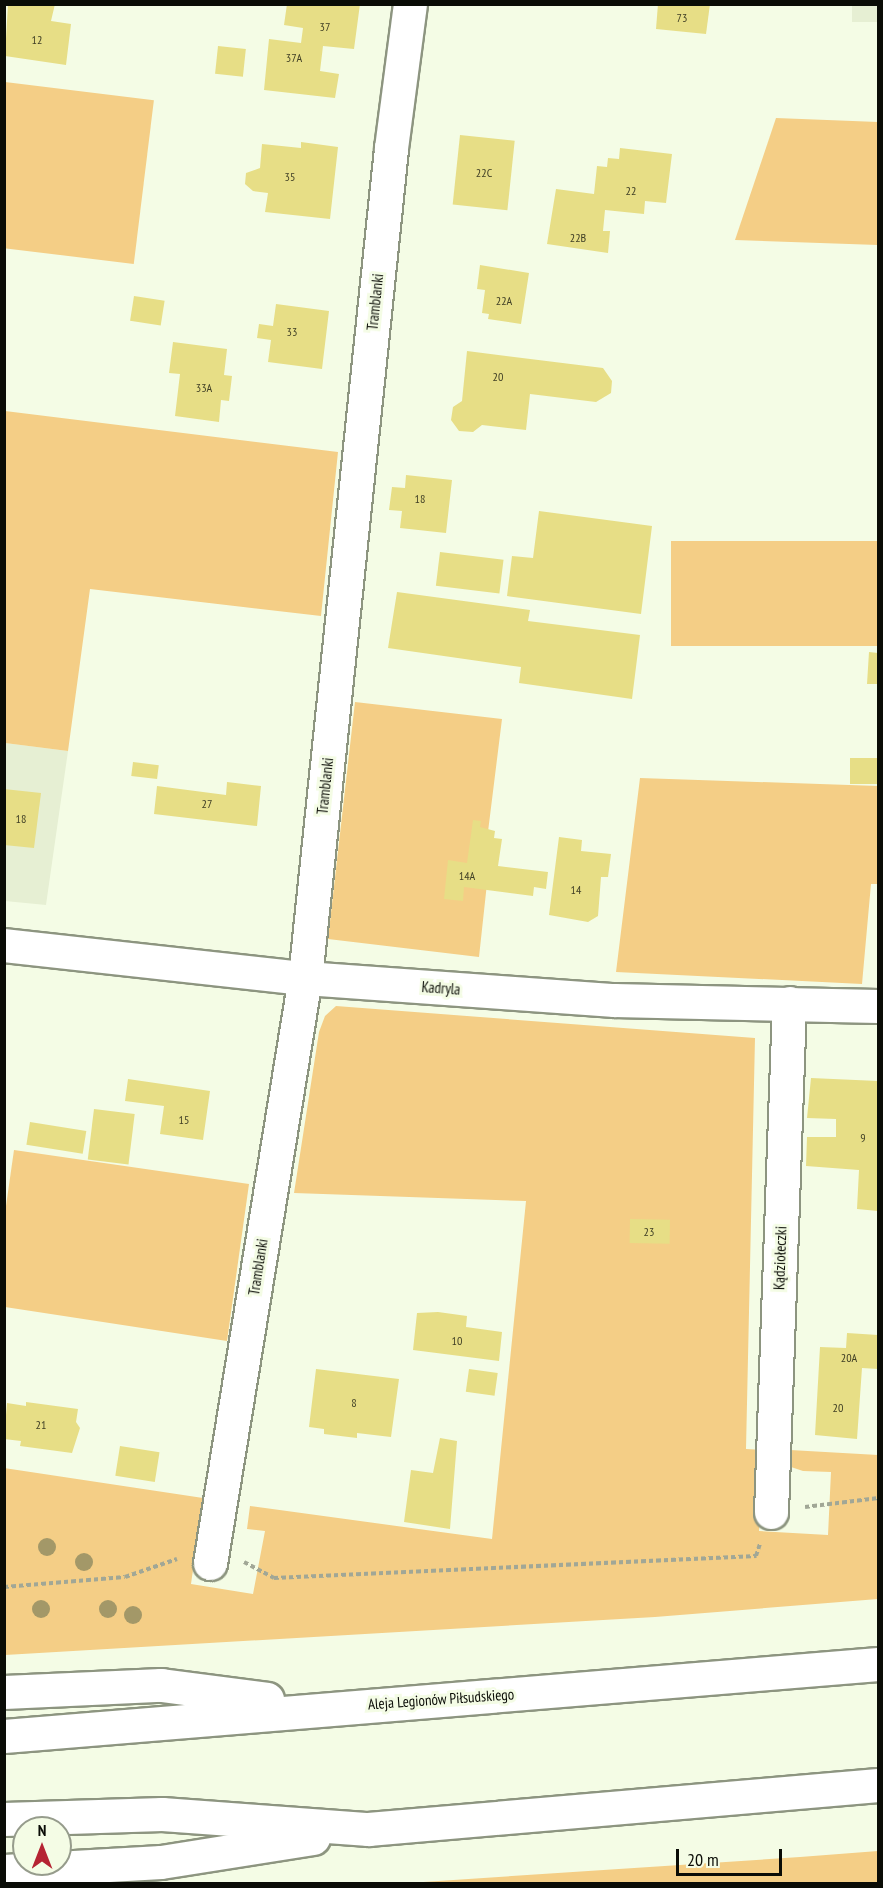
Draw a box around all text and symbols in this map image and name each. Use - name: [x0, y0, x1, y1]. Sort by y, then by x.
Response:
- house number: 73: [677, 11, 687, 25]
- house number: 37: [320, 20, 330, 34]
- house number: 12: [32, 33, 42, 47]
- house number: 37A: [286, 51, 302, 65]
- house number: 22C: [476, 166, 492, 180]
- house number: 35: [285, 170, 295, 184]
- house number: 22: [626, 184, 636, 198]
- house number: 22B: [570, 231, 586, 245]
- street label: Tramblanki: [363, 273, 387, 331]
- house number: 22A: [496, 294, 512, 308]
- house number: 33: [287, 325, 297, 339]
- house number: 20: [493, 370, 503, 384]
- house number: 33A: [196, 381, 212, 395]
- house number: 18: [415, 492, 425, 506]
- street label: Tramblanki: [313, 757, 337, 815]
- house number: 27: [202, 797, 212, 811]
- house number: 18: [16, 812, 26, 826]
- house number: 14A: [459, 869, 475, 883]
- house number: 14: [571, 883, 581, 897]
- street label: Kadryla: [421, 978, 461, 998]
- house number: 15: [179, 1113, 189, 1127]
- house number: 9: [860, 1131, 866, 1145]
- house number: 23: [644, 1225, 654, 1239]
- street label: Kądziołeczki: [770, 1226, 790, 1290]
- street label: Tramblanki: [245, 1237, 271, 1297]
- house number: 10: [452, 1334, 462, 1348]
- house number: 20A: [841, 1351, 857, 1365]
- house number: 8: [351, 1396, 357, 1410]
- house number: 20: [833, 1401, 843, 1415]
- house number: 21: [36, 1418, 46, 1432]
- street label: Aleja Legionów Piłsudskiego: [367, 1685, 515, 1713]
- north arrow: [12, 1816, 72, 1876]
- text: N: [38, 1820, 46, 1840]
- scale bar: [679, 1837, 786, 1875]
- text: 20 m: [687, 1848, 719, 1871]

